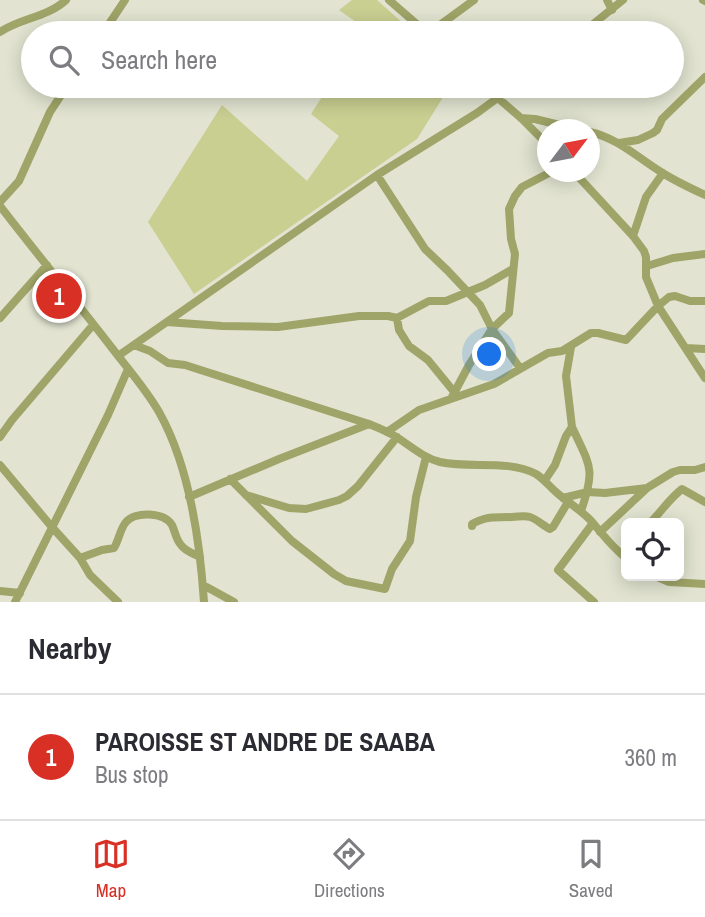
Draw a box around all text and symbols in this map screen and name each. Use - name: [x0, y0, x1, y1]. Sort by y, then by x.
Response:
- search box: [21, 21, 684, 98]
- icon: search: [45, 41, 83, 79]
- text: Search here: [101, 42, 217, 77]
- north arrow: [537, 119, 600, 182]
- pin: 1: [36, 270, 82, 322]
- your location: [472, 337, 506, 371]
- map controls: [621, 518, 684, 581]
- button: locate: [621, 518, 684, 581]
- text: Nearby: [28, 628, 111, 668]
- text: PAROISSE ST ANDRE DE SAABA: [95, 724, 435, 759]
- text: 1: [46, 742, 56, 773]
- text: 360 m: [625, 742, 677, 773]
- text: Bus stop: [95, 759, 168, 790]
- tab: Map: [92, 835, 130, 903]
- tab: Directions: [314, 835, 385, 903]
- tab: Saved: [569, 835, 613, 903]

